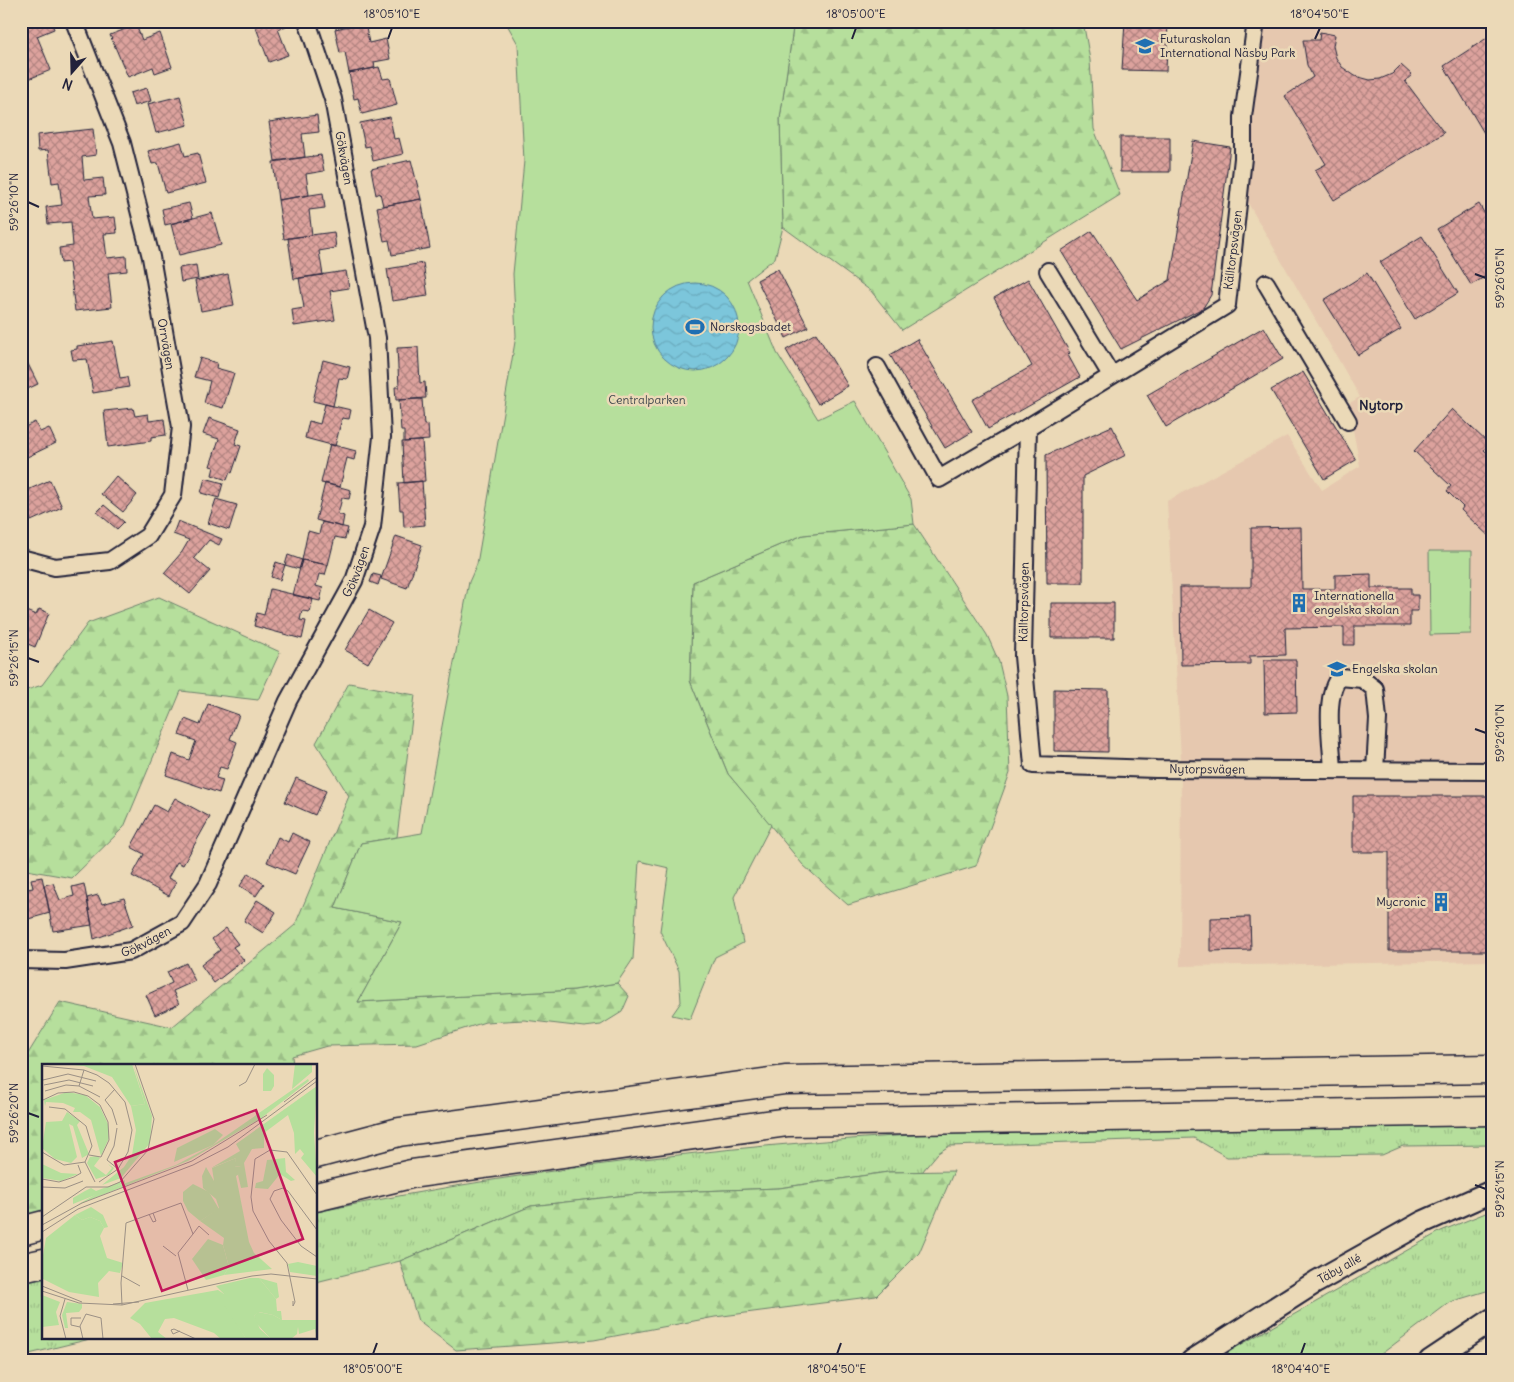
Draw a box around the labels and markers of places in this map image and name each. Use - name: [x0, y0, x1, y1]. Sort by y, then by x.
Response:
- place label: Futuraskolan International Näsby Park: [1160, 31, 1295, 60]
- school or university icon: Futuraskolan International Näsby Park: [1134, 35, 1156, 57]
- sports icon: Norskogsbadet: [684, 316, 706, 338]
- place label: Norskogsbadet: [710, 319, 791, 334]
- place label: Internationella engelska skolan: [1314, 588, 1399, 617]
- building icon: Internationella engelska skolan: [1288, 592, 1310, 614]
- school or university icon: Engelska skolan: [1326, 658, 1348, 680]
- place label: Engelska skolan: [1352, 661, 1438, 676]
- building icon: Mycronic: [1430, 891, 1452, 913]
- place label: Mycronic: [1376, 894, 1426, 909]

